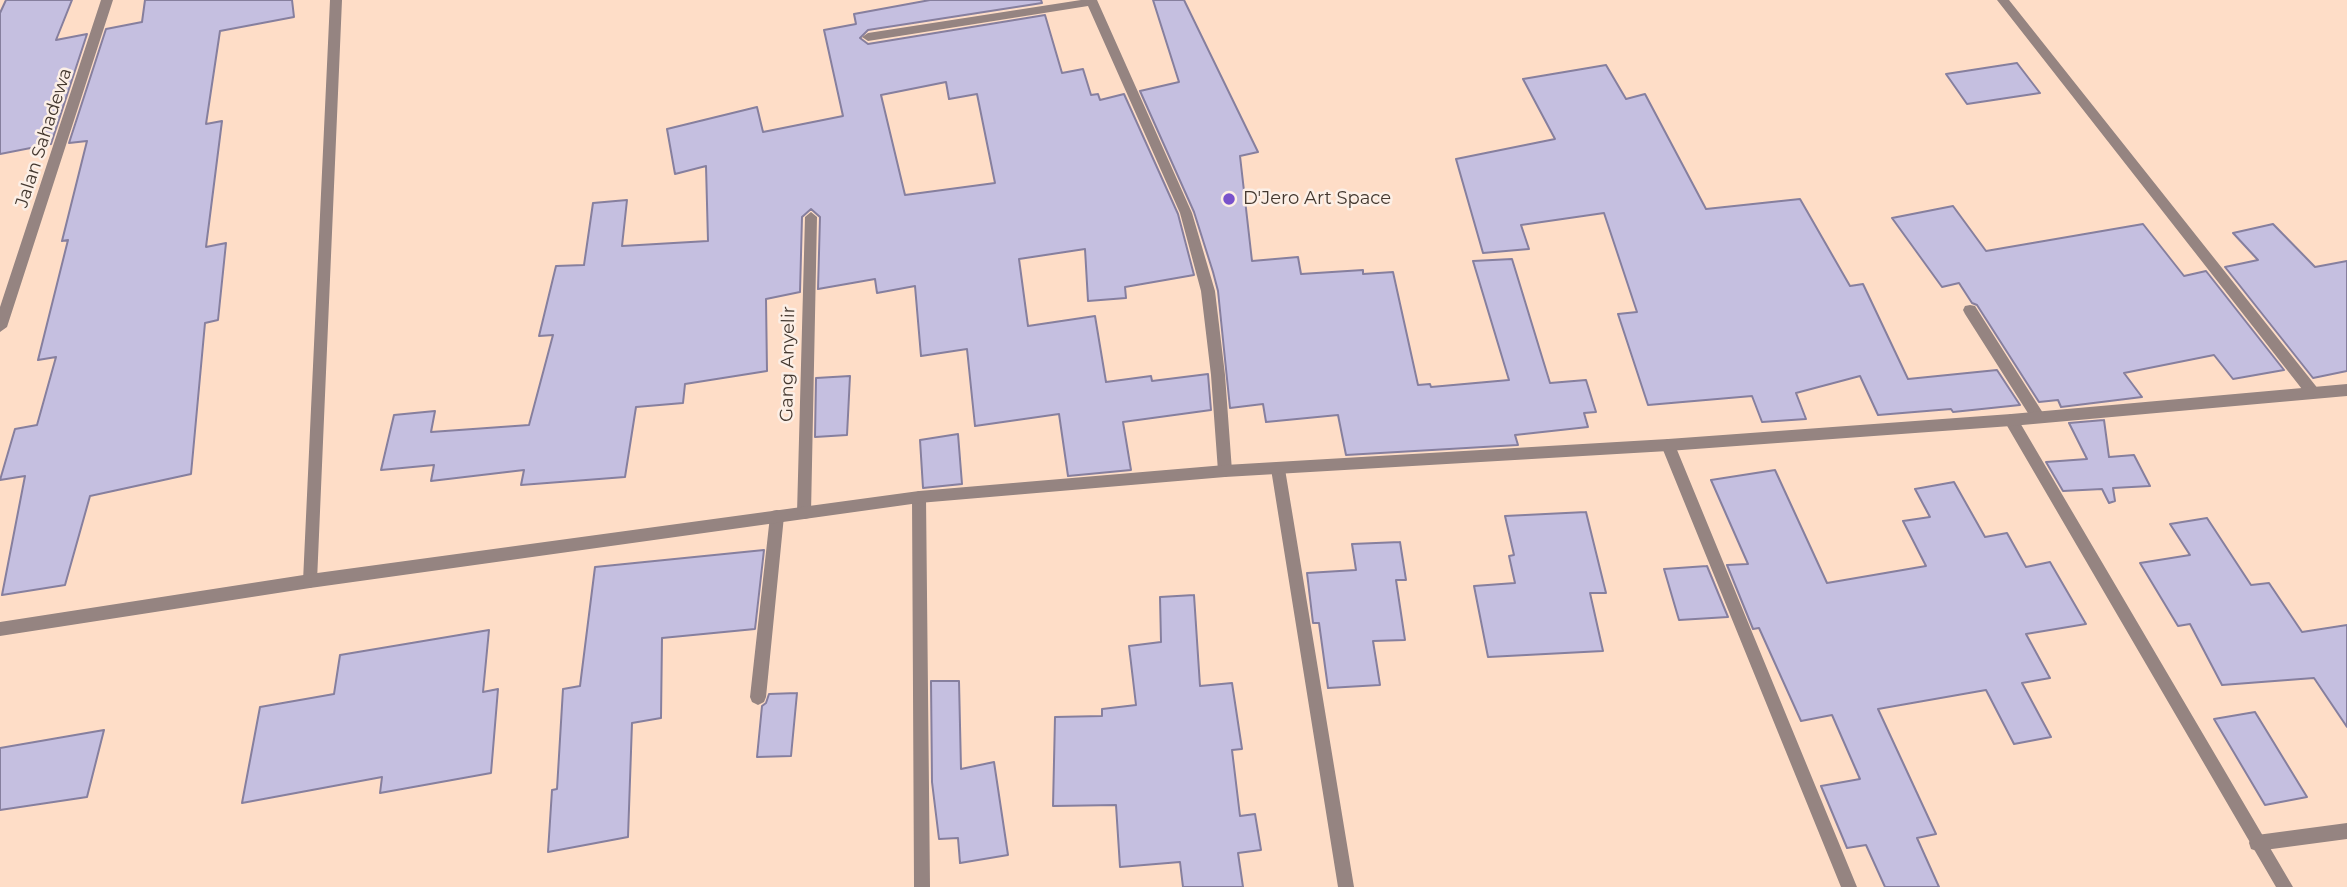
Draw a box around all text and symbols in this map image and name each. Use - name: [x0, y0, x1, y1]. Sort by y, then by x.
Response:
- street label: Jalan Sahadewa: [11, 65, 77, 211]
- place label: D'Jero Art Space: [1243, 188, 1391, 210]
- marker: D'Jero Art Space: [1221, 191, 1237, 207]
- street label: Gang Anyelir: [776, 306, 800, 422]

